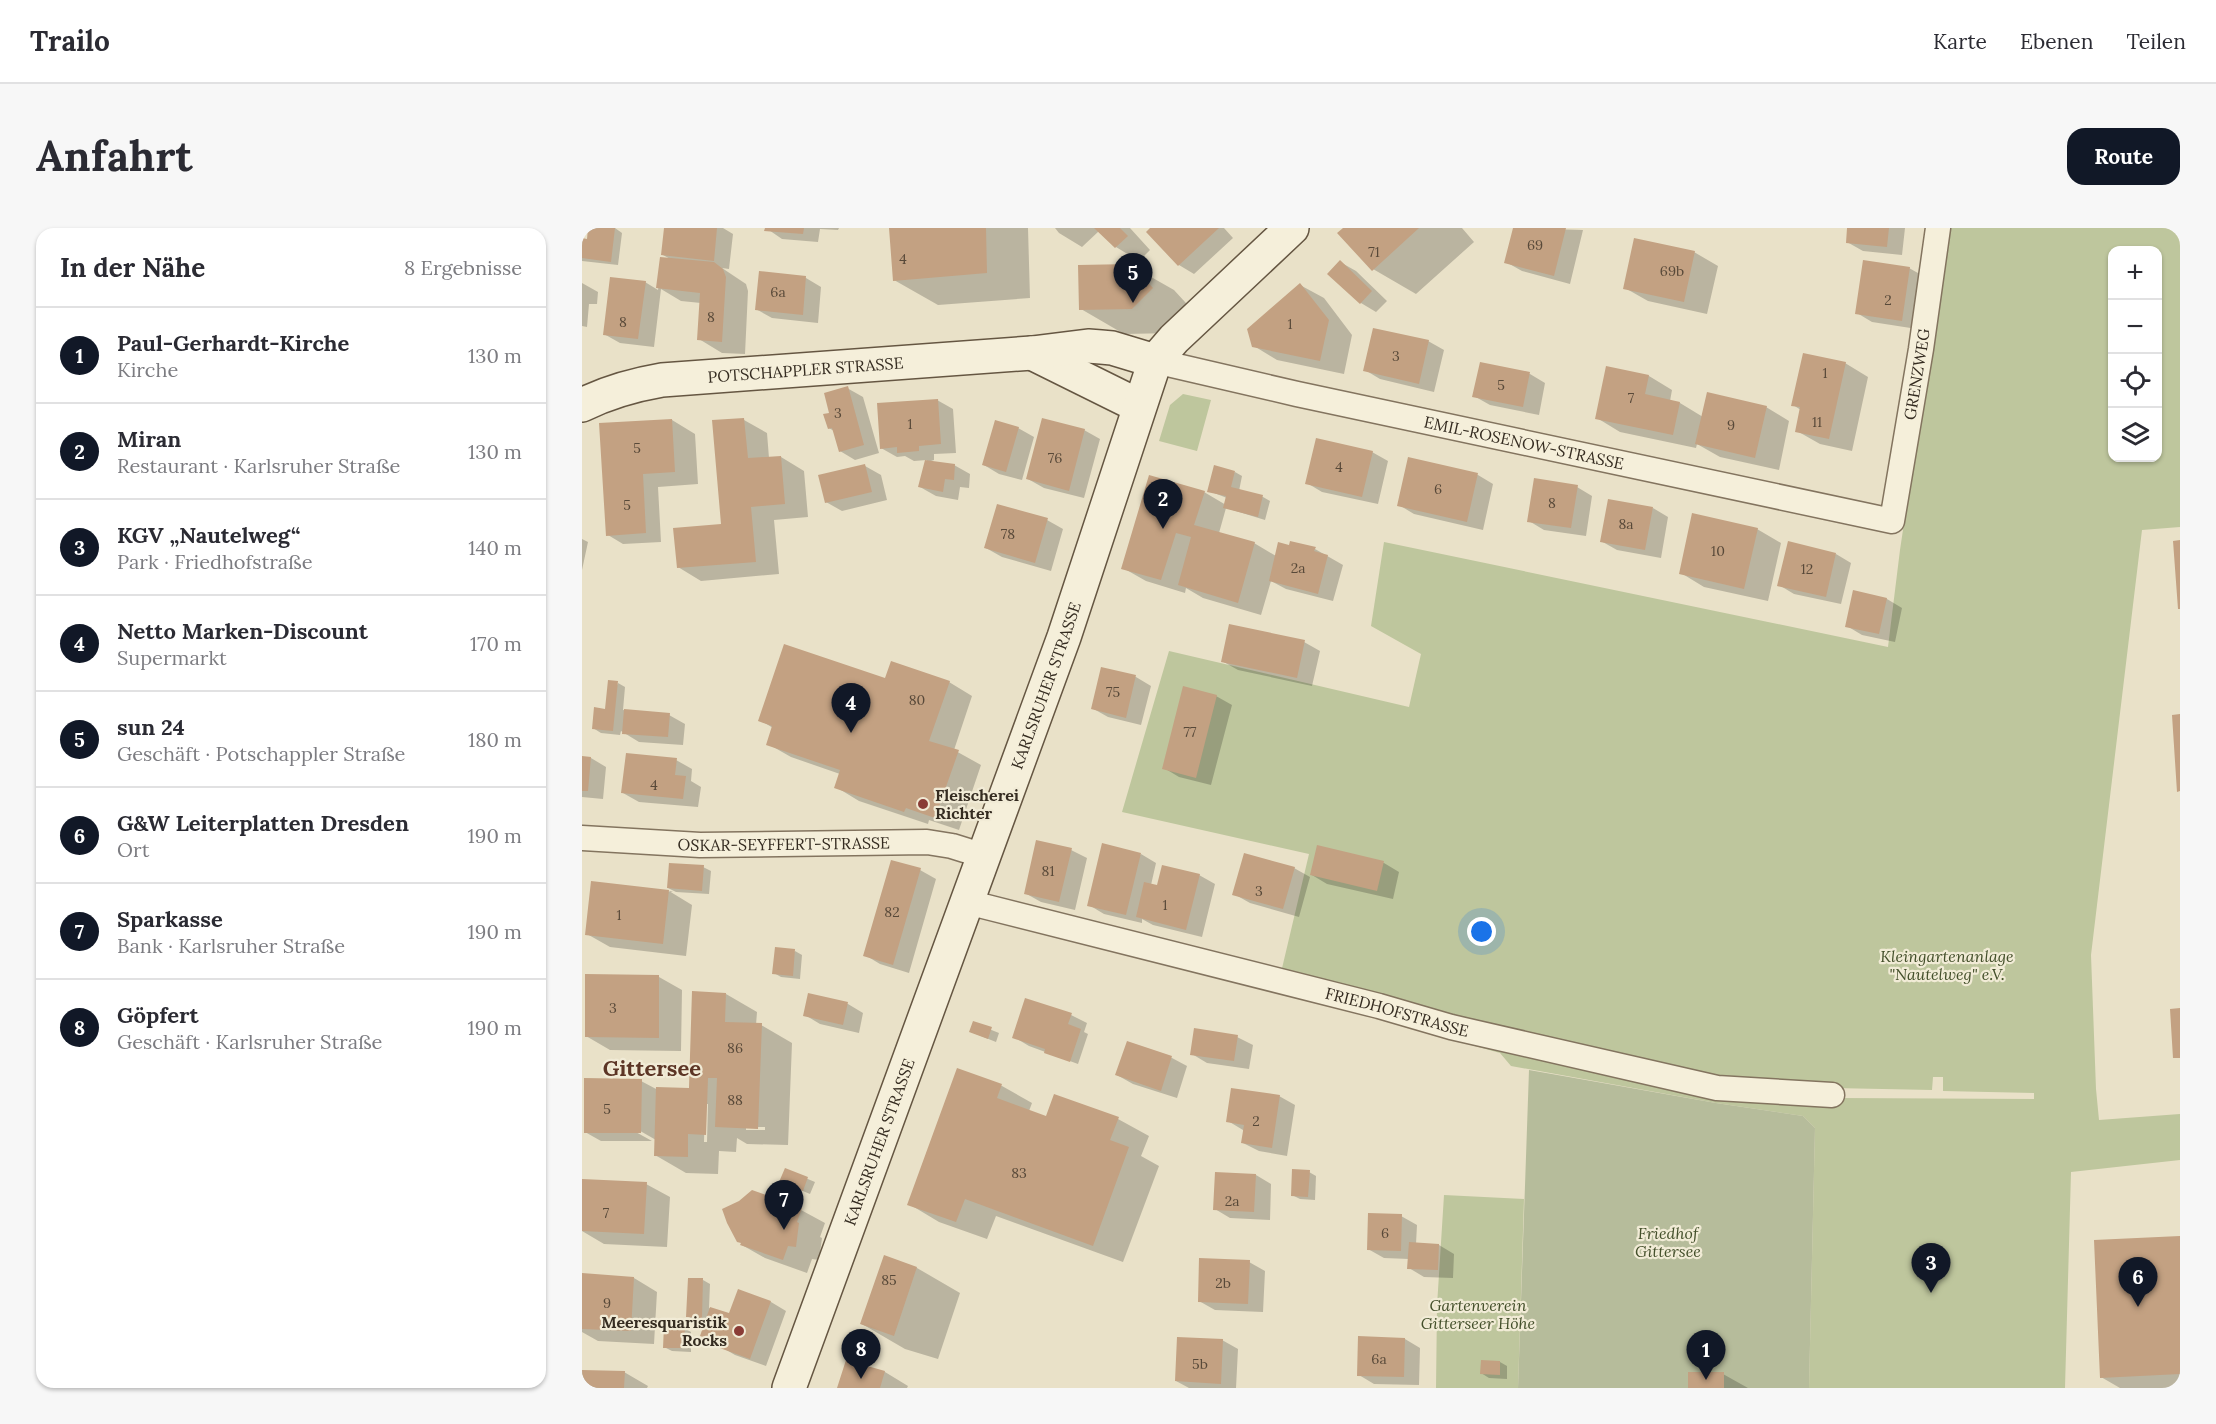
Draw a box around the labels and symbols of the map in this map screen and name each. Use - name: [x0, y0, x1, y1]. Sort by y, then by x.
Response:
- house number: 69: [1527, 236, 1543, 254]
- house number: 71: [1368, 243, 1380, 261]
- house number: 4: [899, 250, 907, 268]
- pin: 5: [1114, 254, 1152, 303]
- house number: 69b: [1660, 262, 1684, 280]
- house number: 6a: [770, 283, 786, 301]
- house number: 2: [1884, 291, 1892, 309]
- house number: 8: [707, 308, 715, 326]
- house number: 8: [619, 313, 627, 331]
- house number: 1: [1287, 315, 1293, 333]
- street label: GRENZWEG: [1899, 327, 1934, 421]
- house number: 3: [1392, 347, 1400, 365]
- street label: POTSCHAPPLER STRASSE: [707, 352, 904, 387]
- house number: 1: [1822, 364, 1828, 382]
- house number: 5: [1497, 376, 1505, 394]
- house number: 7: [1628, 389, 1635, 407]
- house number: 3: [834, 404, 842, 422]
- street label: EMIL-ROSENOW-STRASSE: [1422, 411, 1626, 474]
- house number: 11: [1812, 413, 1822, 431]
- house number: 1: [907, 415, 913, 433]
- house number: 9: [1727, 416, 1735, 434]
- house number: 5: [633, 439, 641, 457]
- house number: 76: [1048, 449, 1062, 467]
- house number: 4: [1335, 458, 1343, 476]
- pin: 2: [1144, 480, 1182, 529]
- house number: 6: [1434, 480, 1442, 498]
- house number: 8: [1548, 494, 1556, 512]
- house number: 5: [623, 496, 631, 514]
- house number: 8a: [1618, 515, 1634, 533]
- house number: 78: [1001, 525, 1015, 543]
- house number: 10: [1711, 542, 1725, 560]
- house number: 2a: [1291, 559, 1305, 577]
- house number: 12: [1801, 560, 1813, 578]
- street label: KARLSRUHER STRASSE: [1006, 599, 1085, 772]
- house number: 75: [1106, 683, 1120, 701]
- pin: 4: [832, 684, 870, 733]
- house number: 80: [909, 691, 925, 709]
- house number: 77: [1184, 723, 1197, 741]
- house number: 4: [650, 776, 658, 794]
- place label: Fleischerei Richter: [935, 785, 1019, 823]
- marker: Fleischerei Richter: [916, 797, 930, 811]
- street label: OSKAR-SEYFFERT-STRASSE: [677, 832, 890, 855]
- house number: 81: [1042, 862, 1054, 880]
- house number: 3: [1255, 882, 1263, 900]
- house number: 1: [1162, 896, 1168, 914]
- house number: 82: [884, 903, 900, 921]
- house number: 1: [616, 906, 622, 924]
- your location: [1467, 917, 1496, 946]
- park label: Kleingartenanlage "Nautelweg" e.V.: [1880, 946, 2014, 984]
- street label: FRIEDHOFSTRASSE: [1323, 983, 1471, 1041]
- house number: 3: [609, 999, 617, 1017]
- house number: 86: [727, 1039, 743, 1057]
- district label: Gittersee: [603, 1054, 701, 1082]
- street label: KARLSRUHER STRASSE: [839, 1056, 919, 1228]
- house number: 88: [727, 1091, 743, 1109]
- house number: 5: [603, 1100, 611, 1118]
- house number: 2: [1252, 1112, 1260, 1130]
- house number: 83: [1011, 1164, 1027, 1182]
- pin: 7: [764, 1180, 804, 1230]
- house number: 2a: [1225, 1192, 1239, 1210]
- house number: 7: [603, 1204, 610, 1222]
- park label: Friedhof Gittersee: [1635, 1223, 1701, 1261]
- house number: 6: [1381, 1224, 1389, 1242]
- pin: 3: [1912, 1244, 1950, 1293]
- pin: 6: [2118, 1258, 2158, 1307]
- house number: 85: [881, 1271, 897, 1289]
- house number: 2b: [1215, 1274, 1231, 1292]
- house number: 9: [603, 1294, 611, 1312]
- park label: Gartenverein Gitterseer Höhe: [1421, 1295, 1536, 1333]
- place label: Meeresquaristik Rocks: [601, 1312, 727, 1350]
- marker: Meeresquaristik Rocks: [732, 1324, 746, 1338]
- pin: 8: [842, 1330, 880, 1379]
- pin: 1: [1686, 1330, 1726, 1380]
- house number: 6a: [1371, 1350, 1387, 1368]
- house number: 5b: [1192, 1355, 1208, 1373]

